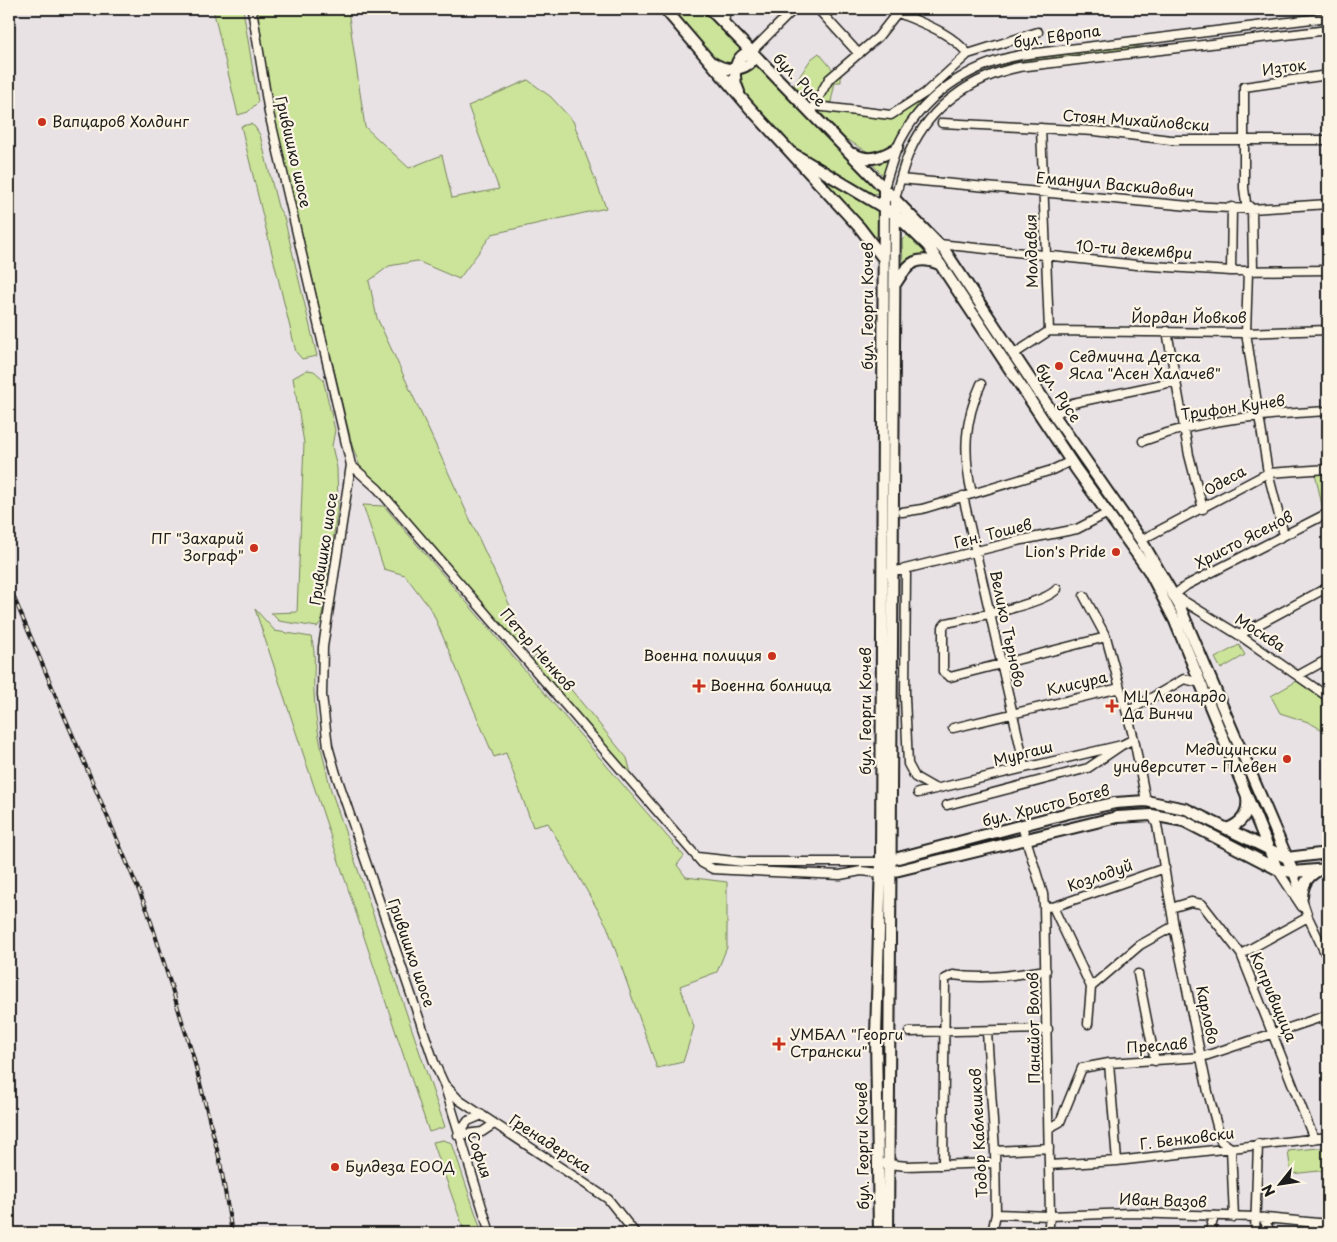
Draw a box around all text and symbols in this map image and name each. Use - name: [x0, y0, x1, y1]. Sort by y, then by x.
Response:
- street label: бул. Европа: [1012, 18, 1103, 53]
- street label: бул. Русе: [768, 47, 832, 111]
- street label: Изток: [1260, 52, 1307, 81]
- street label: Гривишко шосе: [270, 94, 318, 210]
- street label: Стоян Михайловски: [1062, 103, 1210, 136]
- place label: Вапцаров Холдинг: [52, 109, 189, 132]
- marker: Вапцаров Холдинг: [36, 116, 48, 128]
- street label: Емануил Васкидович: [1035, 165, 1195, 202]
- street label: Молдавия: [1018, 214, 1043, 288]
- street label: 10-ти декември: [1075, 233, 1193, 264]
- street label: бул. Георги Кочев: [855, 242, 878, 370]
- street label: Йордан Йовков: [1131, 305, 1247, 328]
- place label: Седмична Детска Ясла "Асен Халачев": [1069, 344, 1221, 384]
- street label: бул. Русе: [1031, 358, 1088, 427]
- marker: Седмична Детска Ясла "Асен Халачев": [1053, 360, 1065, 372]
- street label: Трифон Кунев: [1179, 388, 1287, 425]
- street label: Одеса: [1199, 458, 1250, 501]
- street label: Гривишко шосе: [302, 491, 343, 607]
- street label: Христо Ясенов: [1190, 504, 1297, 573]
- street label: Ген. Тошев: [951, 512, 1035, 553]
- place label: ПГ "Захарий Зограф": [151, 526, 244, 566]
- place label: Lion's Pride: [1025, 539, 1106, 562]
- marker: ПГ "Захарий Зограф": [248, 542, 260, 554]
- marker: Lion's Pride: [1110, 546, 1122, 558]
- street label: Велико Търново: [985, 568, 1032, 689]
- street label: Петър Ненков: [496, 602, 581, 696]
- street label: Москва: [1231, 607, 1291, 657]
- place label: Военна полиция: [643, 643, 762, 666]
- street label: бул. Георги Кочев: [853, 647, 876, 775]
- marker: Военна полиция: [766, 650, 778, 662]
- street label: Клисура: [1044, 664, 1110, 701]
- place label: Военна болница: [710, 673, 832, 696]
- marker: Военна болница: [692, 679, 706, 693]
- place label: МЦ Леонардо Да Винчи: [1122, 684, 1226, 724]
- marker: МЦ Леонардо Да Винчи: [1105, 699, 1119, 713]
- street label: Мургаш: [990, 734, 1055, 771]
- place label: Медицински университет – Плевен: [1113, 737, 1277, 777]
- marker: Медицински университет – Плевен: [1281, 753, 1293, 765]
- street label: бул. Христо Ботев: [979, 777, 1112, 832]
- street label: Козлодуй: [1064, 853, 1135, 896]
- street label: Гривишко шосе: [383, 895, 442, 1010]
- street label: Копривщица: [1245, 948, 1304, 1045]
- street label: Панайот Волов: [1020, 972, 1045, 1084]
- street label: Карлово: [1191, 983, 1226, 1046]
- place label: УМБАЛ "Георги Странски": [790, 1022, 903, 1062]
- street label: Преслав: [1126, 1031, 1188, 1058]
- marker: УМБАЛ "Георги Странски": [772, 1037, 786, 1051]
- street label: Тодор Каблешков: [963, 1067, 992, 1198]
- street label: бул. Георги Кочев: [849, 1082, 874, 1210]
- street label: Гренадерска: [505, 1108, 597, 1178]
- street label: Г. Бенковски: [1138, 1120, 1235, 1155]
- street label: София: [462, 1128, 499, 1181]
- place label: Булдеза ЕООД: [345, 1154, 455, 1177]
- north arrow: [1254, 1160, 1304, 1210]
- marker: Булдеза ЕООД: [329, 1161, 341, 1173]
- text: N: [1256, 1181, 1280, 1201]
- street label: Иван Вазов: [1119, 1186, 1208, 1213]

